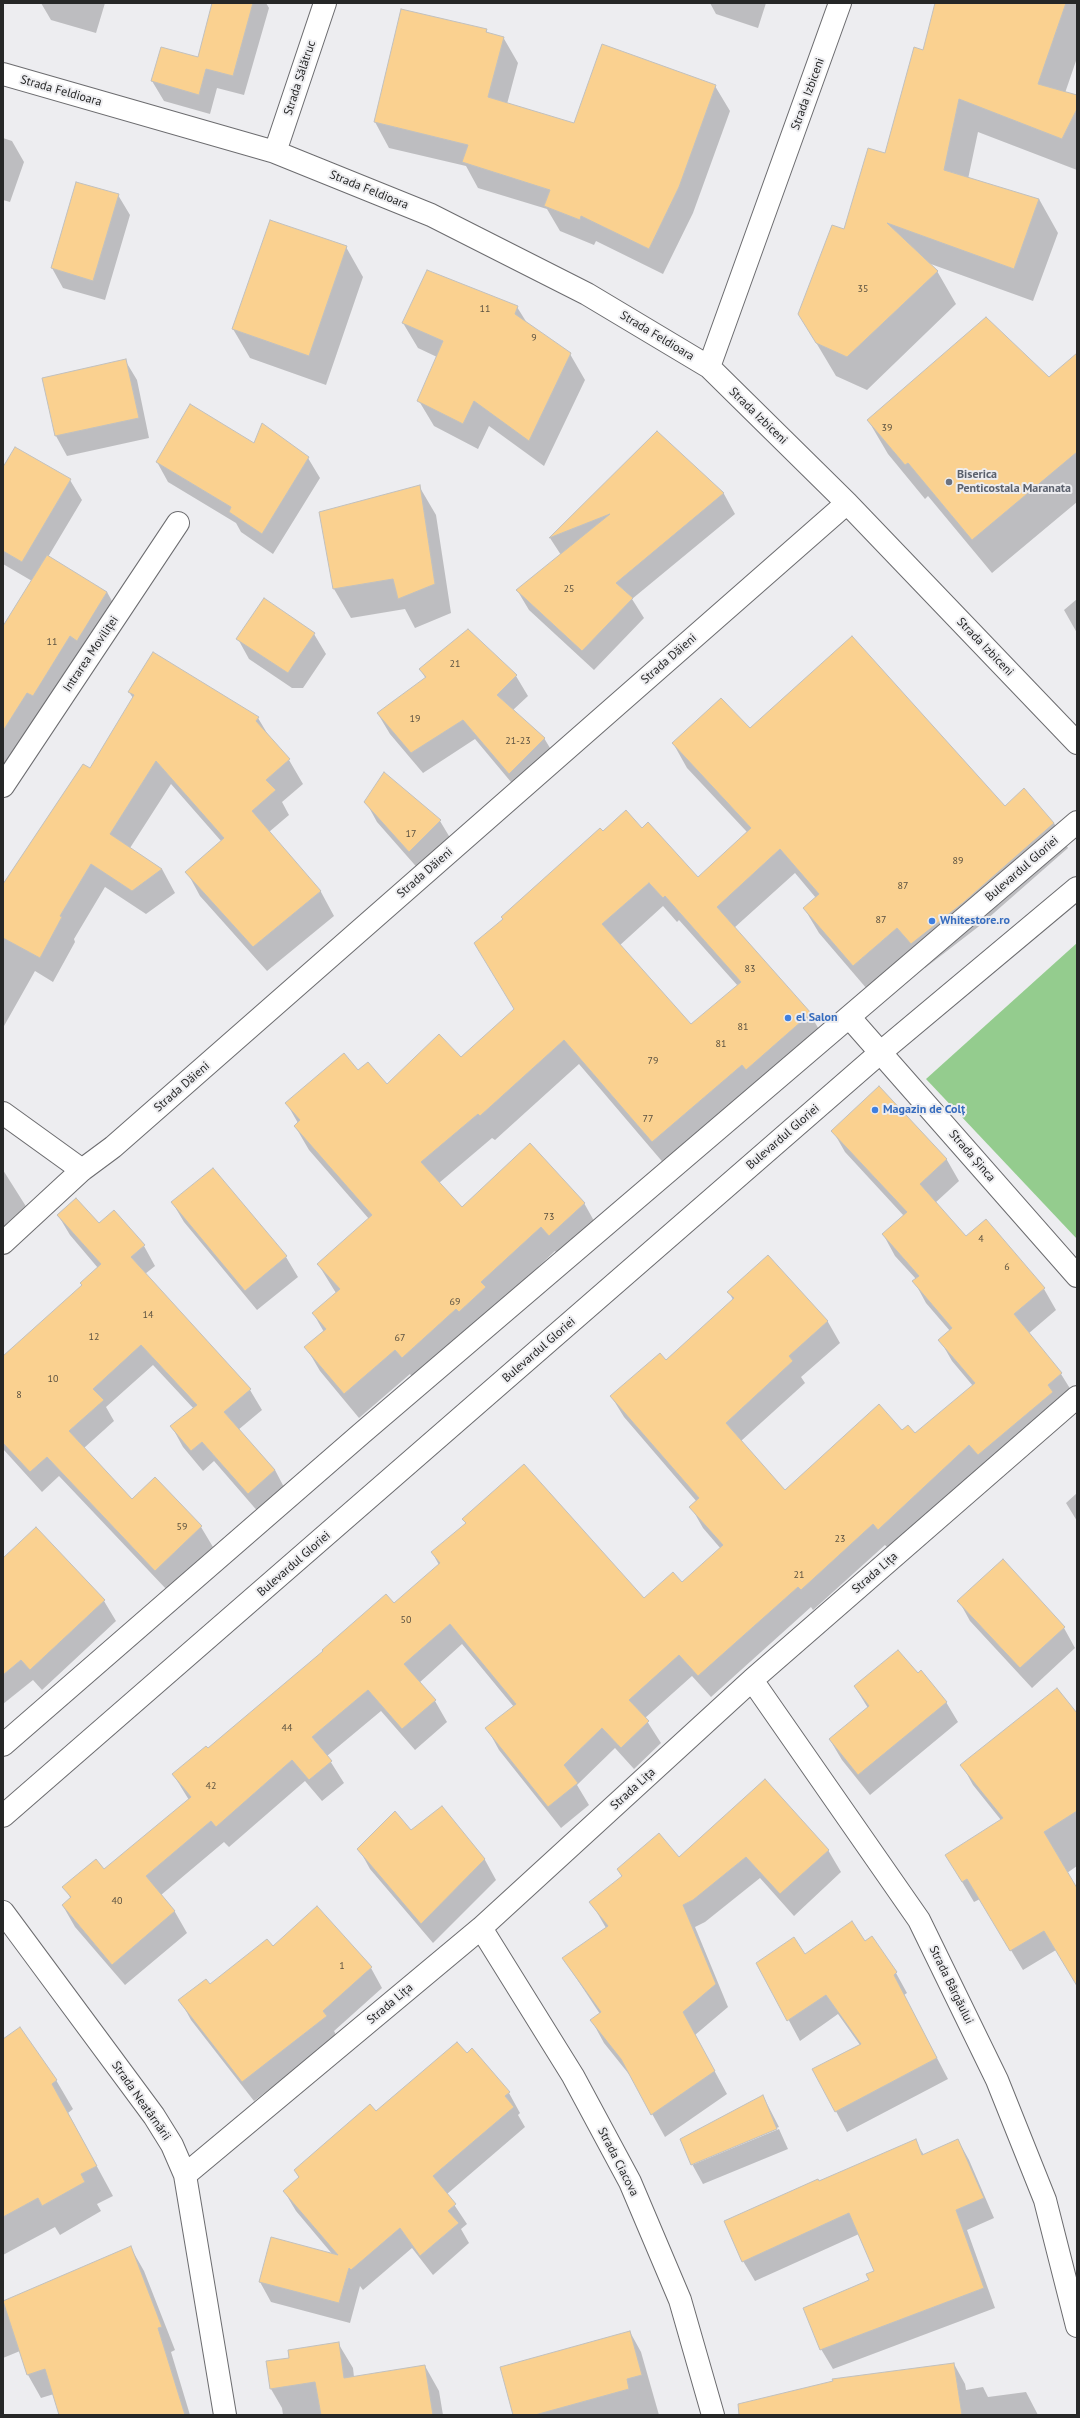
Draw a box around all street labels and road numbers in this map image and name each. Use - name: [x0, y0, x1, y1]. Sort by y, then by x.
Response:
- street label: Strada Sălătruc: [281, 39, 319, 117]
- street label: Strada Izbiceni: [788, 56, 828, 132]
- street label: Strada Feldioara: [19, 73, 103, 109]
- street label: Strada Feldioara: [327, 168, 411, 212]
- street label: Strada Feldioara: [617, 308, 697, 364]
- street label: Strada Izbiceni: [726, 385, 790, 447]
- street label: Intrarea Moviliței: [60, 613, 122, 695]
- street label: Strada Izbiceni: [954, 615, 1016, 679]
- street label: Strada Dăieni: [638, 631, 700, 687]
- street label: Bulevardul Gloriei: [983, 833, 1061, 905]
- street label: Strada Dăieni: [394, 845, 456, 901]
- street label: Strada Dăieni: [151, 1059, 213, 1115]
- street label: Bulevardul Gloriei: [744, 1101, 822, 1173]
- street label: Strada Șinca: [946, 1127, 998, 1185]
- street label: Bulevardul Gloriei: [500, 1314, 578, 1386]
- street label: Bulevardul Gloriei: [255, 1528, 333, 1600]
- street label: Strada Lița: [849, 1549, 901, 1597]
- street label: Strada Lița: [608, 1765, 658, 1813]
- street label: Strada Bârgăului: [926, 1944, 976, 2026]
- street label: Strada Lița: [364, 1981, 416, 2027]
- street label: Strada Neatârnării: [108, 2059, 174, 2143]
- street label: Strada Ciacova: [595, 2125, 641, 2199]

